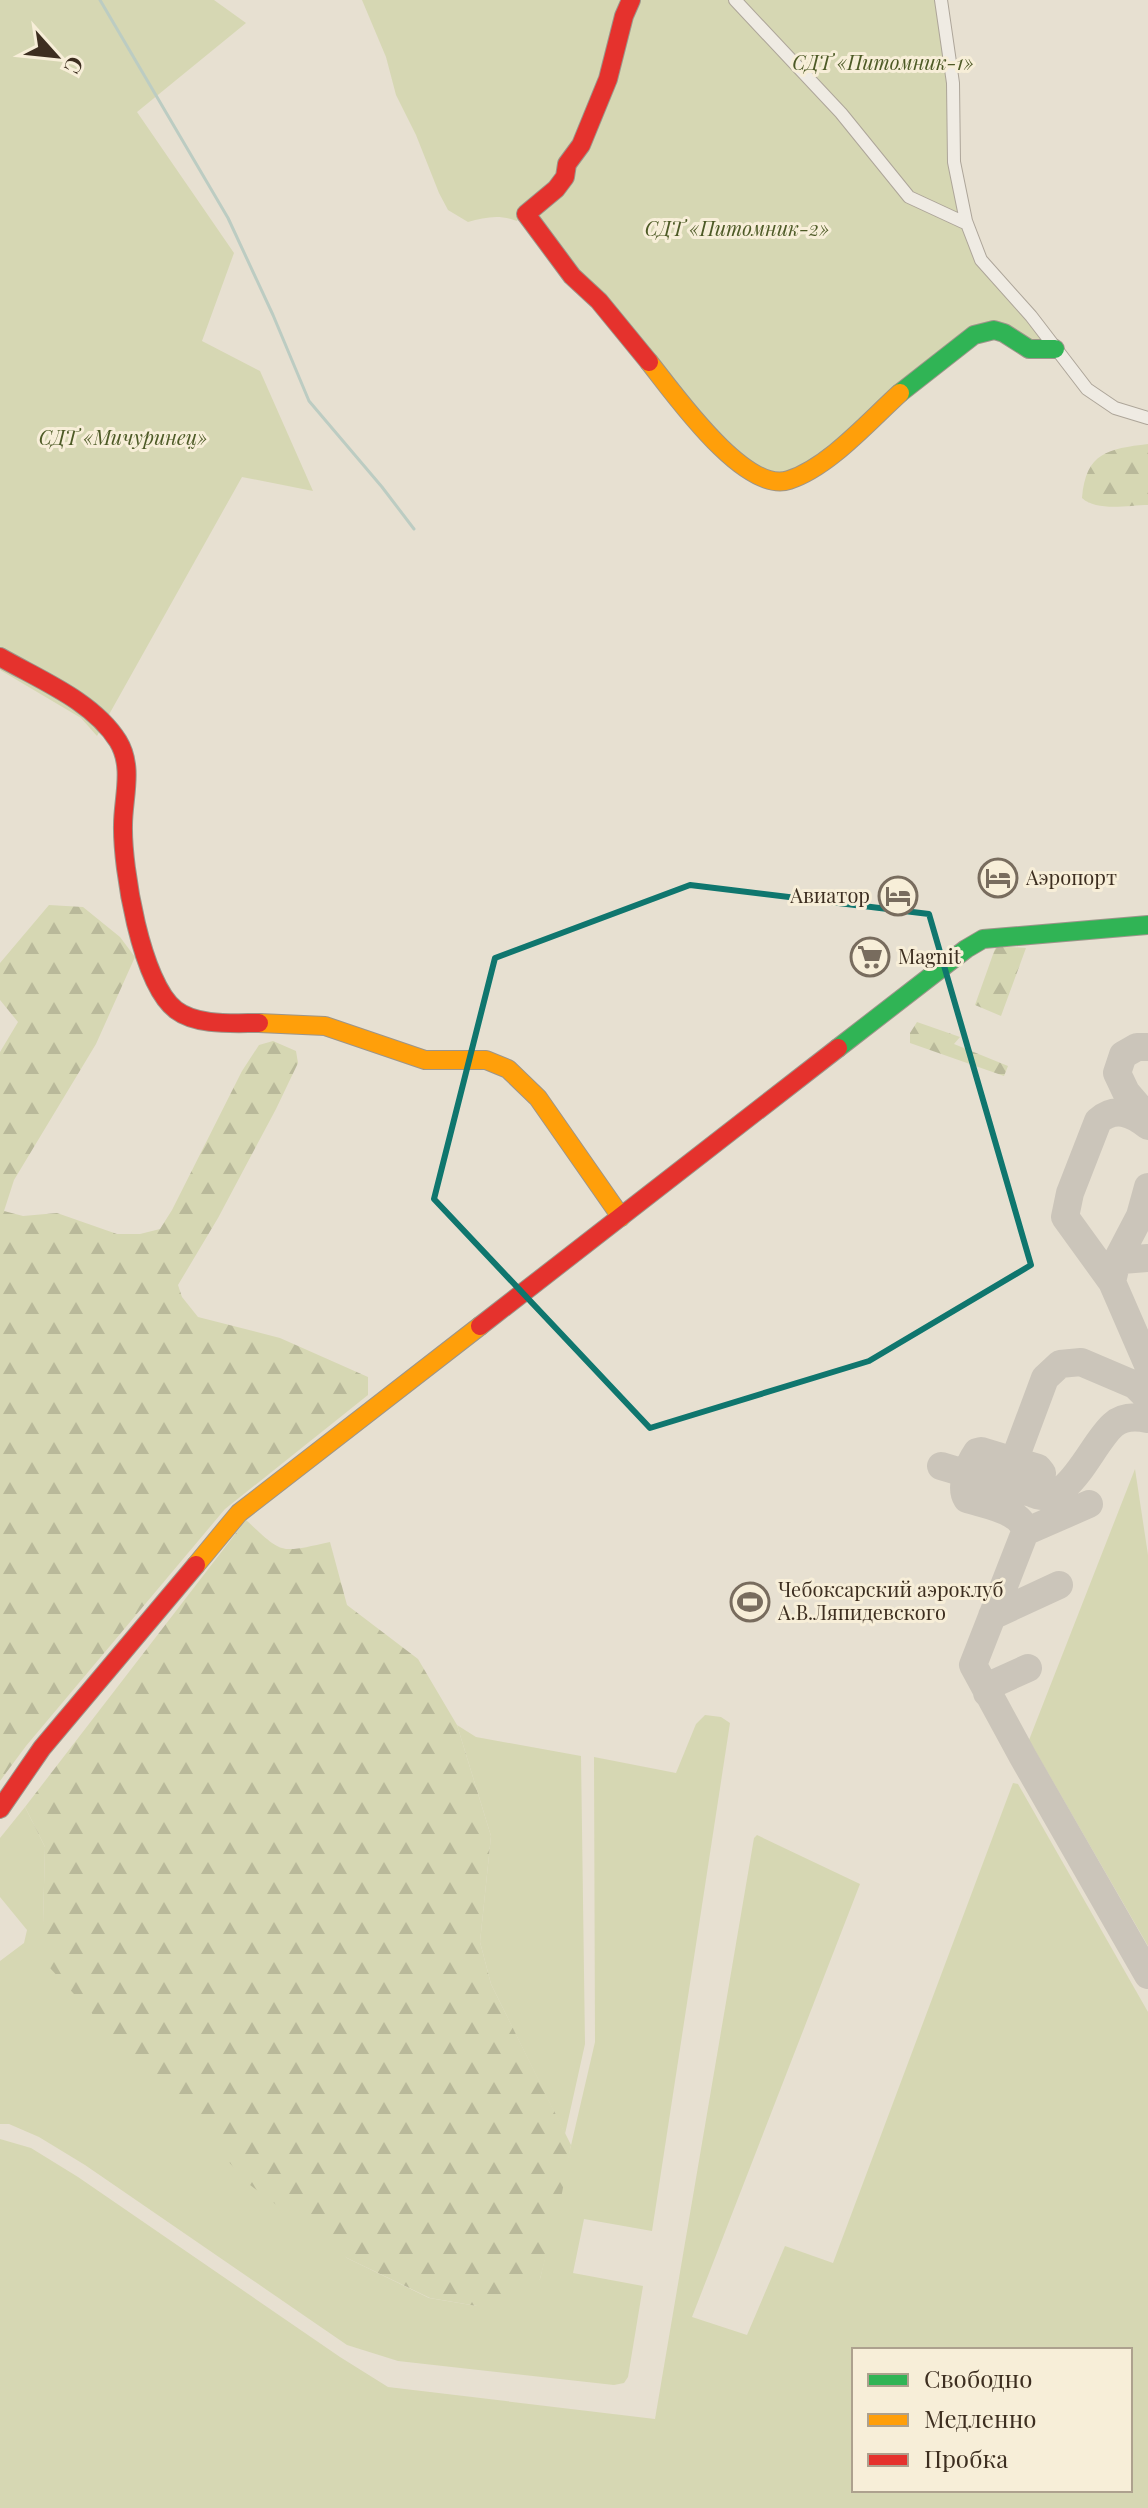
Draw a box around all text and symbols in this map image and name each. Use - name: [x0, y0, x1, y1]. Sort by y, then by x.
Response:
- north arrow: [16, 16, 96, 96]
- park label: СДТ «Питомник-1»: [792, 48, 974, 75]
- text: С: [58, 52, 92, 79]
- park label: СДТ «Питомник-2»: [645, 214, 829, 241]
- park label: СДТ «Мичуринец»: [39, 423, 207, 450]
- hotel icon: Аэропорт: [977, 857, 1019, 899]
- place label: Аэропорт: [1025, 863, 1117, 890]
- hotel icon: Авиатор: [877, 875, 919, 917]
- place label: Авиатор: [789, 881, 870, 908]
- supermarket icon: Magnit: [849, 936, 891, 978]
- place label: Magnit: [898, 942, 962, 969]
- place label: Чебоксарский аэроклуб А.В.Ляпидевского: [777, 1575, 1004, 1625]
- sports icon: Чебоксарский аэроклуб А.В.Ляпидевского: [729, 1581, 771, 1623]
- legend: [852, 2348, 1132, 2492]
- text: Свободно: [924, 2362, 1032, 2394]
- text: Медленно: [924, 2402, 1037, 2434]
- text: Пробка: [924, 2442, 1008, 2474]

